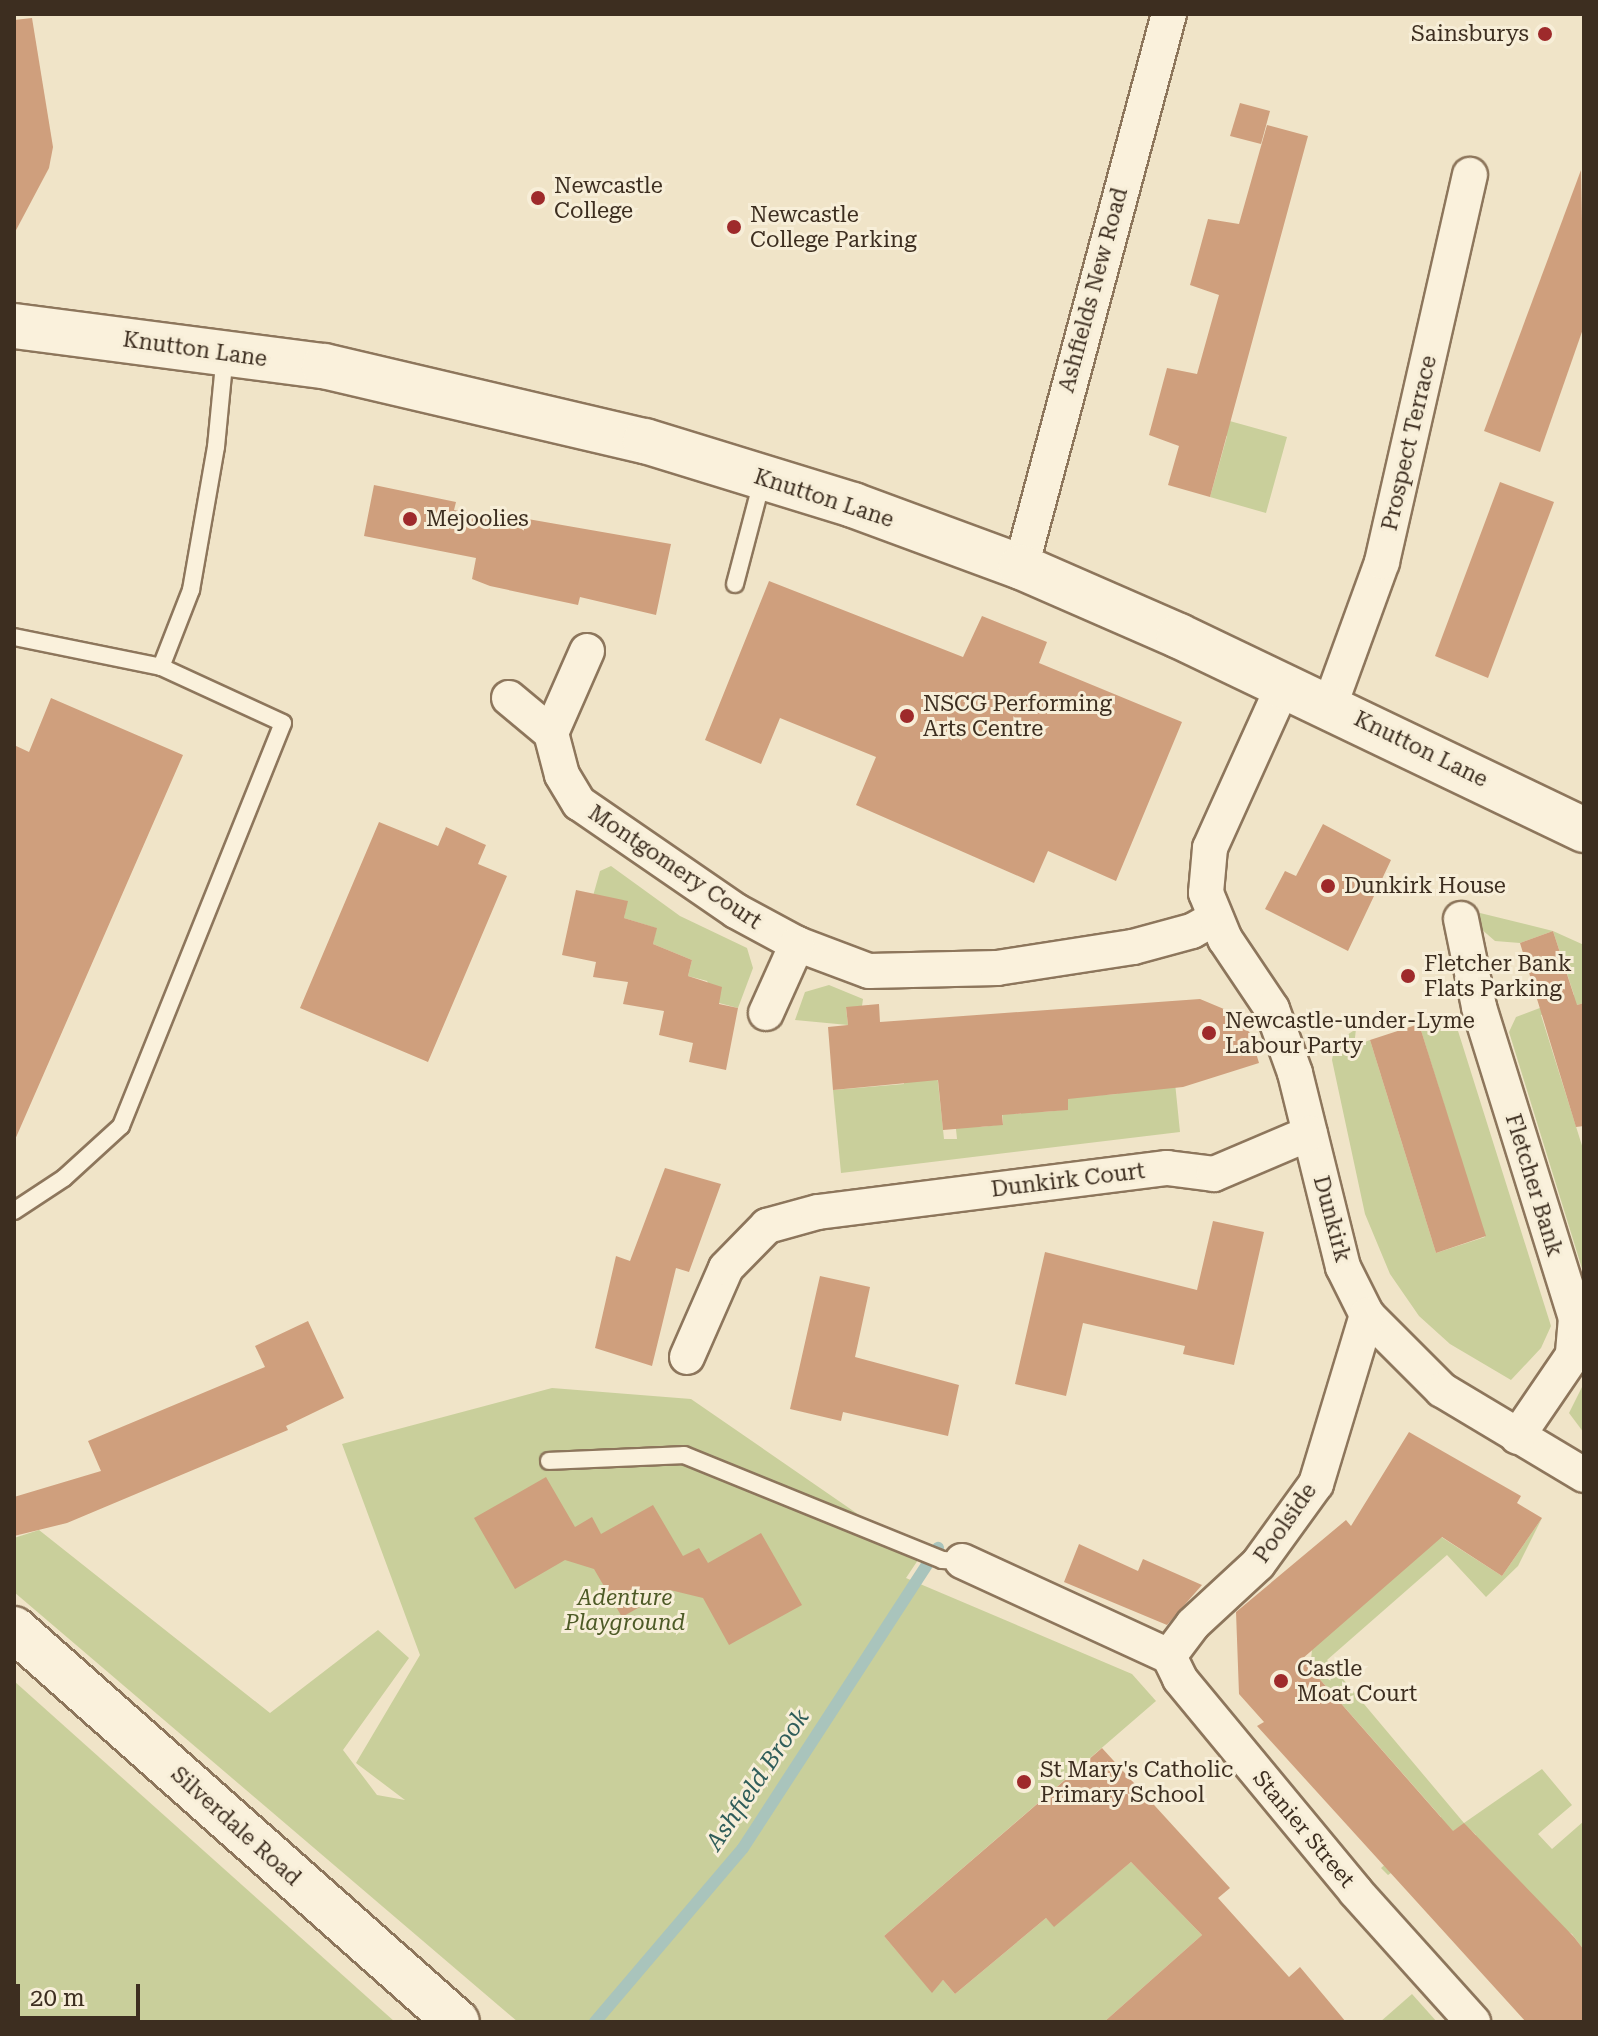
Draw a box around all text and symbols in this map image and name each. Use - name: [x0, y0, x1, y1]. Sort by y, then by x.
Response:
- place label: Sainsburys: [1411, 21, 1529, 47]
- marker: Sainsburys: [1536, 25, 1554, 43]
- place label: Newcastle College: [554, 172, 663, 224]
- street label: Ashfields New Road: [1053, 185, 1133, 395]
- marker: Newcastle College: [529, 189, 547, 207]
- place label: Newcastle College Parking: [750, 201, 917, 252]
- marker: Newcastle College Parking: [725, 218, 743, 236]
- street label: Knutton Lane: [121, 326, 269, 372]
- street label: Prospect Terrace: [1376, 353, 1442, 533]
- street label: Knutton Lane: [751, 463, 897, 533]
- place label: Mejoolies: [426, 506, 529, 532]
- marker: Mejoolies: [401, 510, 419, 528]
- place label: NSCG Performing Arts Centre: [923, 690, 1112, 742]
- street label: Knutton Lane: [1350, 705, 1492, 793]
- marker: NSCG Performing Arts Centre: [898, 707, 916, 725]
- street label: Montgomery Court: [584, 799, 766, 935]
- place label: Dunkirk House: [1344, 873, 1506, 899]
- marker: Dunkirk House: [1319, 877, 1337, 895]
- place label: Fletcher Bank Flats Parking: [1424, 950, 1572, 1002]
- marker: Fletcher Bank Flats Parking: [1399, 967, 1417, 985]
- place label: Newcastle-under-Lyme Labour Party: [1225, 1007, 1475, 1058]
- marker: Newcastle-under-Lyme Labour Party: [1200, 1024, 1218, 1042]
- street label: Fletcher Bank: [1500, 1111, 1568, 1259]
- street label: Dunkirk Court: [990, 1157, 1146, 1203]
- street label: Dunkirk: [1308, 1173, 1356, 1265]
- street label: Poolside: [1248, 1478, 1322, 1568]
- park label: Adenture Playground: [565, 1584, 685, 1636]
- place label: Castle Moat Court: [1297, 1655, 1417, 1706]
- marker: Castle Moat Court: [1272, 1672, 1290, 1690]
- water label: Ashfield Brook: [700, 1704, 816, 1856]
- place label: St Mary's Catholic Primary School: [1040, 1756, 1233, 1808]
- street label: Silverdale Road: [166, 1761, 306, 1891]
- street label: Stanier Street: [1247, 1765, 1361, 1893]
- marker: St Mary's Catholic Primary School: [1015, 1773, 1033, 1791]
- scale bar: [20, 1968, 144, 2018]
- text: 20 m: [30, 1984, 85, 2012]

